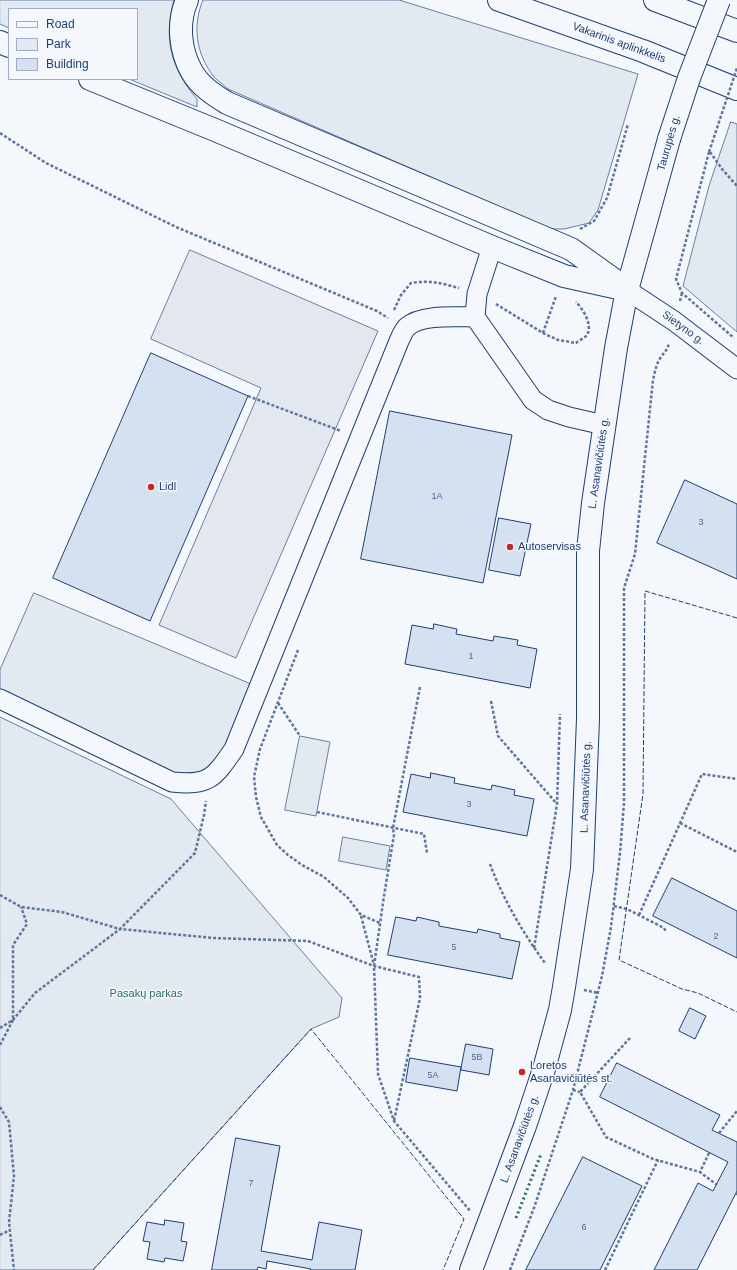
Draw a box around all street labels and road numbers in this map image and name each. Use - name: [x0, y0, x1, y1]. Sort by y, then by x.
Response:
- street label: Vakarinis aplinkkelis: [571, 20, 667, 66]
- street label: Taurupės g.: [655, 114, 683, 172]
- street label: Sietyno g.: [659, 308, 707, 348]
- street label: L. Asanavičiūtės g.: [586, 416, 612, 510]
- street label: L. Asanavičiūtės g.: [578, 741, 594, 833]
- street label: L. Asanavičiūtės g.: [498, 1093, 542, 1185]

